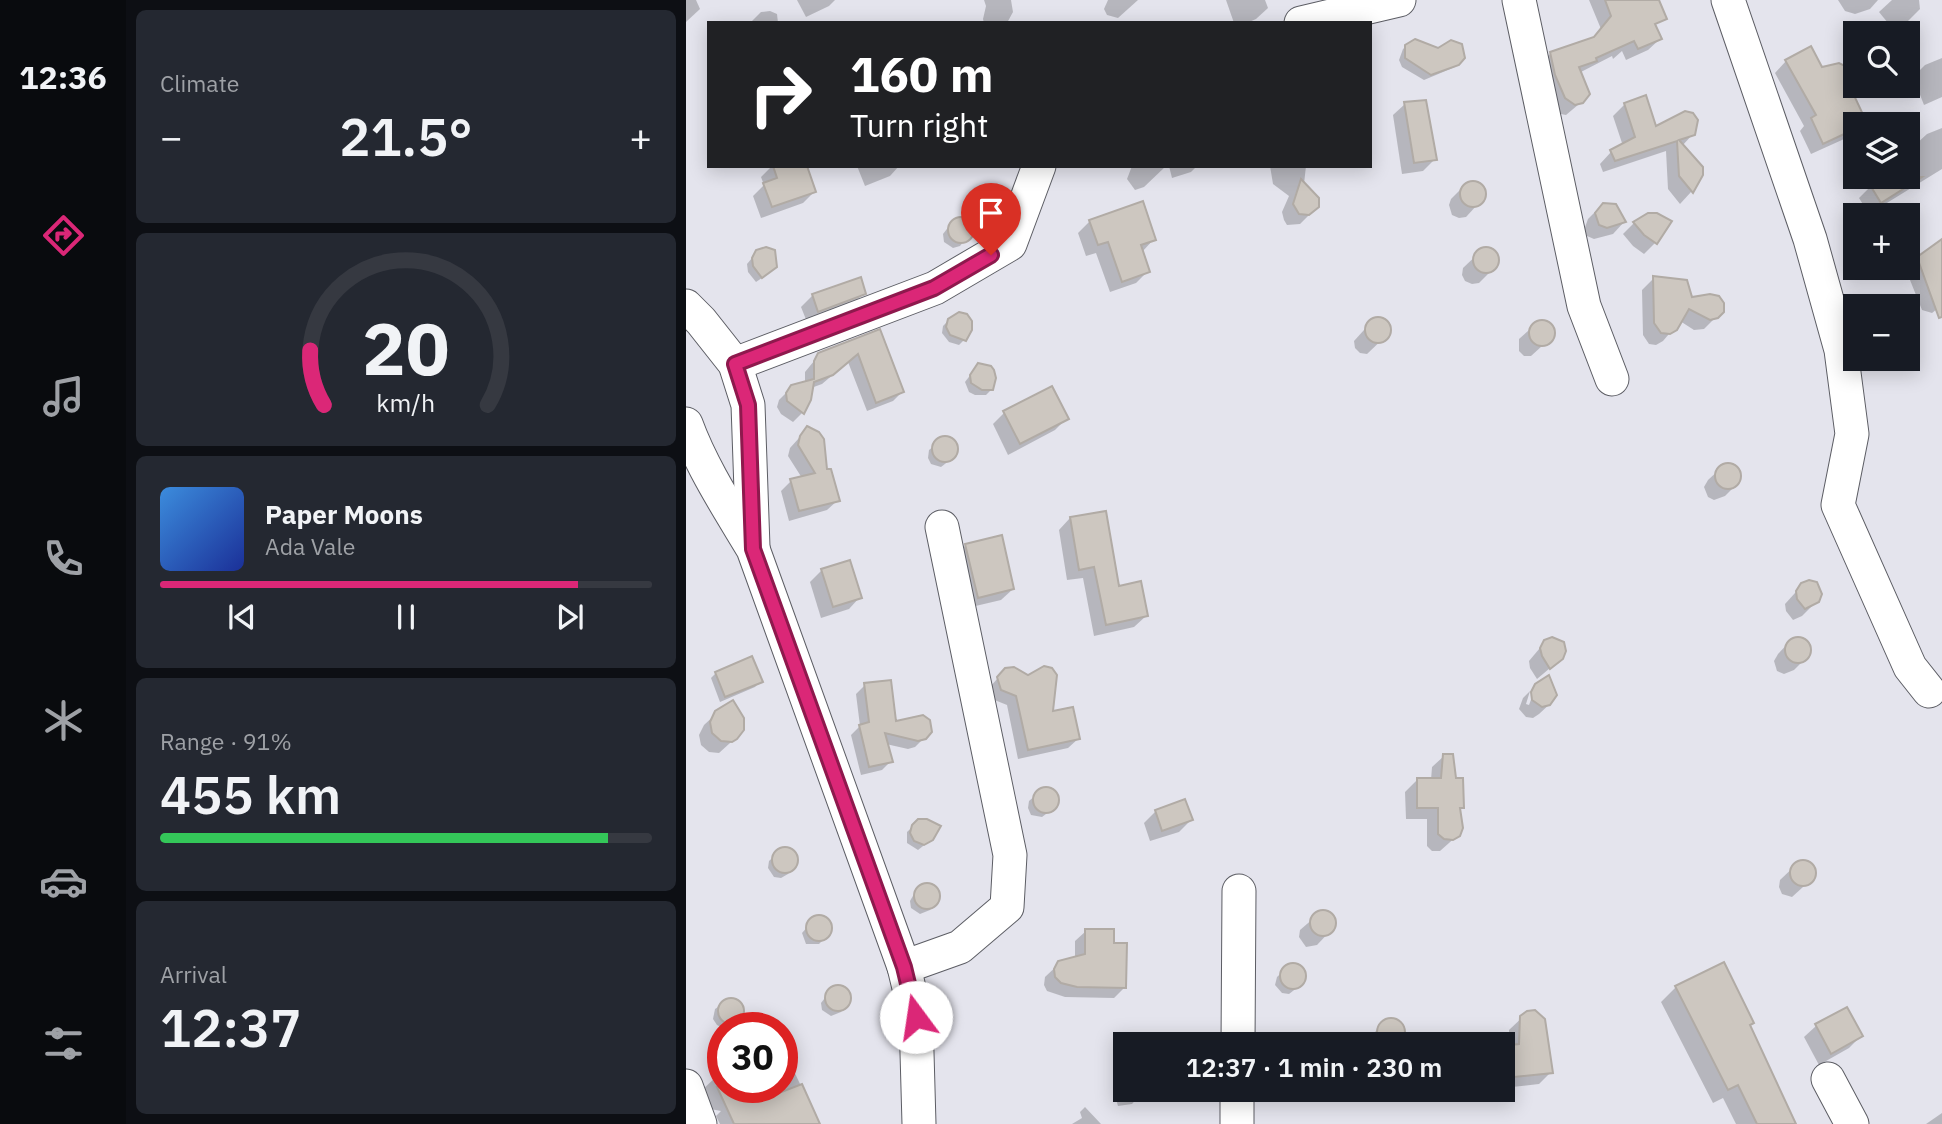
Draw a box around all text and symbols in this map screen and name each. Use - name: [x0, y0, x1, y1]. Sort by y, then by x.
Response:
- map controls: [1843, 21, 1920, 371]
- button: search: [1843, 21, 1920, 98]
- text: 160 m: [850, 42, 994, 105]
- icon: right: [735, 49, 826, 140]
- text: 12:36: [19, 56, 107, 98]
- text: Climate: [160, 68, 239, 98]
- text: 21.5°: [339, 103, 473, 170]
- text: Turn right: [850, 104, 988, 146]
- text: −: [160, 112, 183, 161]
- text: +: [629, 112, 652, 161]
- button: layers: [1843, 112, 1920, 189]
- pin: [961, 183, 1021, 255]
- icon: arrive: [972, 194, 1010, 232]
- button: +: [1843, 203, 1920, 280]
- icon: directions: [39, 211, 88, 260]
- button: −: [1843, 294, 1920, 371]
- text: 20: [362, 301, 450, 396]
- icon: music: [39, 372, 88, 421]
- text: km/h: [377, 386, 435, 419]
- text: Paper Moons: [265, 497, 423, 531]
- text: Ada Vale: [265, 531, 355, 561]
- icon: phone: [39, 534, 88, 583]
- icon: previous: [223, 598, 261, 636]
- icon: pause: [387, 598, 425, 636]
- icon: next: [551, 598, 589, 636]
- icon: climate: [39, 696, 88, 745]
- text: Range · 91%: [160, 726, 292, 756]
- text: 455 km: [160, 761, 341, 828]
- icon: car: [39, 857, 88, 906]
- text: Arrival: [160, 959, 227, 989]
- position arrow: [879, 980, 953, 1054]
- text: 12:37: [160, 994, 301, 1061]
- speed limit sign: 30: [707, 1012, 798, 1103]
- icon: filters: [39, 1019, 88, 1068]
- text: 12:37 · 1 min · 230 m: [1186, 1050, 1442, 1084]

